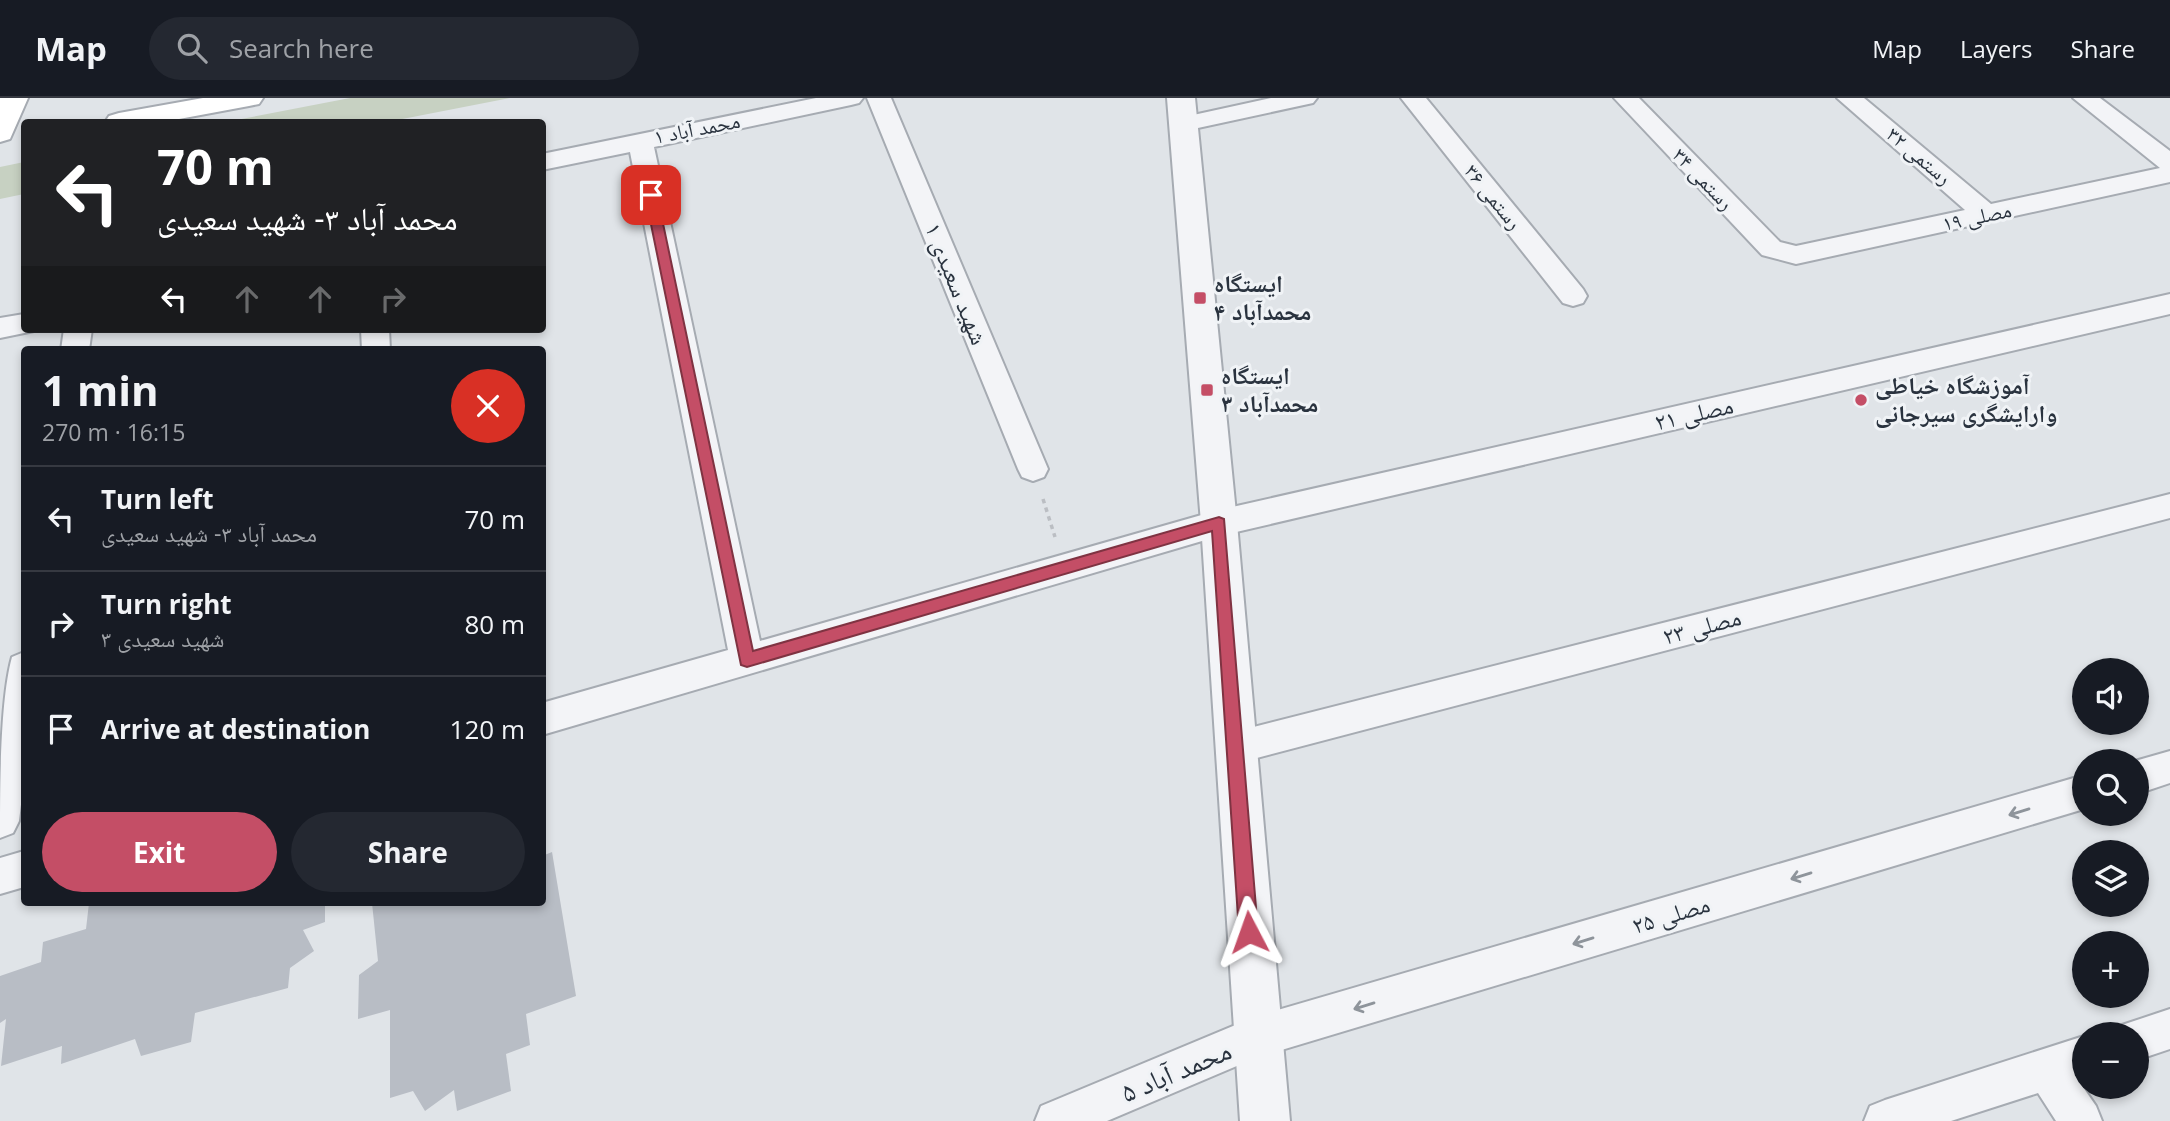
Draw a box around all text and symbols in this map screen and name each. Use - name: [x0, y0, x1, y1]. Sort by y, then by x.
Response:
- search box: [149, 17, 639, 80]
- text: Map: [35, 26, 107, 71]
- icon: search: [173, 29, 211, 67]
- text: Search here: [229, 30, 374, 66]
- text: Map: [1872, 32, 1922, 65]
- text: Layers: [1960, 32, 2033, 65]
- text: Share: [2071, 32, 2135, 65]
- street label: محمد آباد ۱: [651, 106, 742, 150]
- street label: رستمی ۳۲: [1881, 120, 1958, 191]
- text: 70 m: [157, 133, 274, 199]
- street label: رستمی ۳۴: [1667, 141, 1741, 216]
- icon: left: [42, 147, 133, 238]
- street label: رستمی ۳۶: [1459, 158, 1529, 235]
- pin: [621, 165, 681, 225]
- icon: arrive: [632, 176, 670, 214]
- street label: مصلی ۱۹: [1940, 195, 2014, 237]
- text: محمد آباد ۳- شهید سعیدی: [157, 196, 458, 239]
- street label: شهید سعیدی ۱: [918, 218, 997, 349]
- place label: ایستگاه محمدآباد ۴: [1214, 266, 1311, 327]
- icon: left: [155, 280, 193, 318]
- icon: ahead: [228, 280, 266, 318]
- icon: ahead: [301, 280, 339, 318]
- icon: right: [374, 280, 412, 318]
- marker: ایستگاه محمدآباد ۴: [1192, 290, 1208, 306]
- place label: ایستگاه محمدآباد ۳: [1221, 358, 1318, 419]
- text: 1 min: [42, 361, 159, 418]
- place label: آموزشگاه خیاطی وارایشگری سیرجانی: [1875, 368, 2057, 429]
- button: close: [451, 369, 525, 443]
- marker: ایستگاه محمدآباد ۳: [1199, 382, 1215, 398]
- street label: مصلی ۲۱: [1651, 387, 1736, 438]
- marker: آموزشگاه خیاطی وارایشگری سیرجانی: [1853, 392, 1869, 408]
- text: 270 m · 16:15: [42, 416, 185, 448]
- text: Turn left: [101, 481, 213, 517]
- icon: left: [42, 500, 80, 538]
- text: 70 m: [464, 501, 525, 537]
- text: محمد آباد ۳- شهید سعیدی: [101, 517, 317, 549]
- text: Turn right: [101, 586, 232, 622]
- street label: مصلی ۲۳: [1659, 599, 1744, 652]
- icon: right: [42, 605, 80, 643]
- text: 80 m: [464, 606, 525, 642]
- text: شهید سعیدی ۳: [101, 622, 224, 654]
- map controls: [2072, 658, 2149, 1099]
- button: sound: [2072, 658, 2149, 735]
- icon: arrive: [42, 710, 80, 748]
- text: Arrive at destination: [101, 711, 370, 747]
- text: 120 m: [450, 711, 525, 747]
- button: search: [2072, 749, 2149, 826]
- one-way arrow: [2008, 806, 2030, 819]
- button: Exit: [42, 812, 277, 892]
- button: Share: [291, 812, 525, 892]
- button: layers: [2072, 840, 2149, 917]
- one-way arrow: [1790, 871, 1812, 884]
- street label: مصلی ۲۵: [1628, 886, 1714, 941]
- position arrow: [1212, 895, 1286, 969]
- button: +: [2072, 931, 2149, 1008]
- one-way arrow: [1572, 936, 1594, 949]
- one-way arrow: [1354, 1000, 1376, 1013]
- button: −: [2072, 1022, 2149, 1099]
- street label: محمد آباد ۵: [1115, 1030, 1237, 1110]

